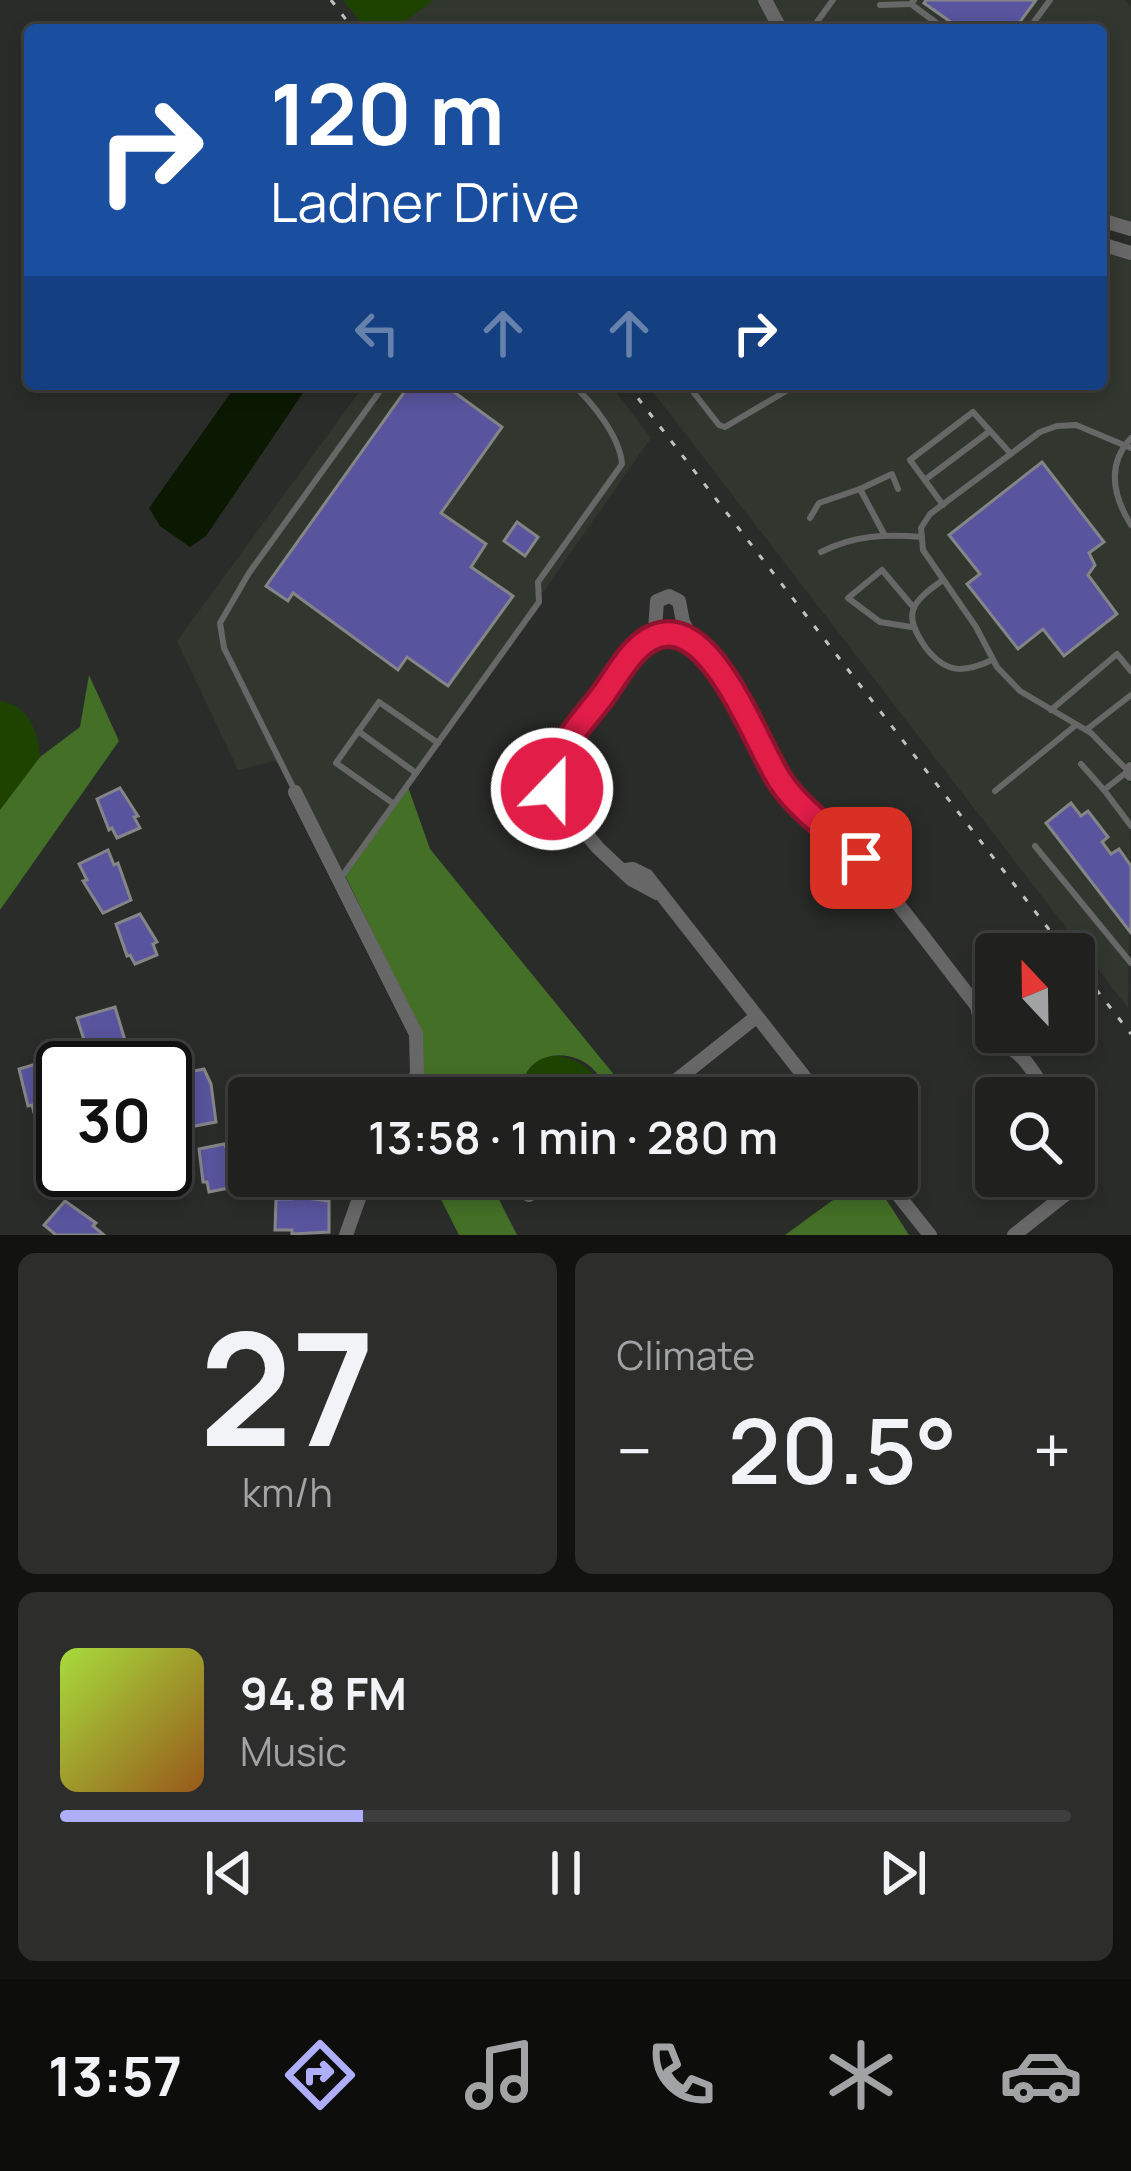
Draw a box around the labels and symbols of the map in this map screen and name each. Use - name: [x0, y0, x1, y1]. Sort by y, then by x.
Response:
- position arrow: [489, 726, 615, 852]
- pin: [810, 807, 912, 909]
- north arrow: [975, 933, 1095, 1053]
- speed limit sign: 30: [36, 1041, 192, 1197]

